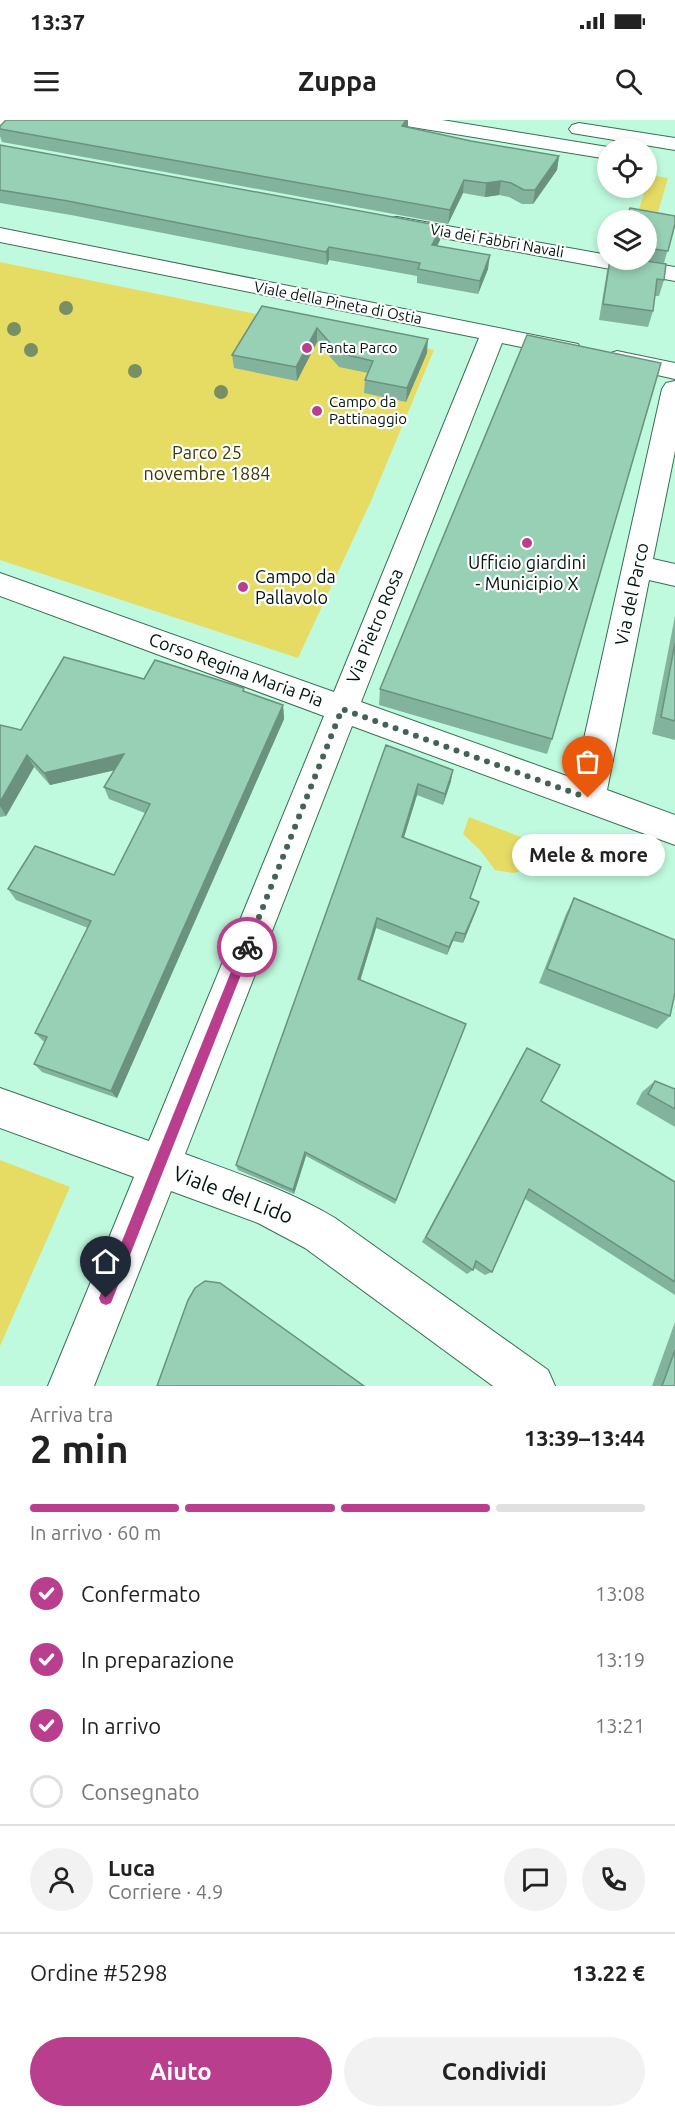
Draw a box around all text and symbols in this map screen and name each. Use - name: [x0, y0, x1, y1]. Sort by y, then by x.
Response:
- text: 13:37: [30, 9, 85, 34]
- icon: menu: [30, 65, 63, 98]
- icon: search: [612, 65, 645, 98]
- text: Zuppa: [298, 66, 377, 96]
- map controls: [597, 138, 657, 270]
- button: locate: [597, 138, 657, 198]
- button: layers: [597, 210, 657, 270]
- street label: Via dei Fabbri Navali: [429, 220, 565, 261]
- street label: Viale della Pineta di Ostia: [253, 278, 424, 327]
- place label: Fanta Parco: [319, 339, 398, 356]
- marker: Fanta Parco: [300, 341, 314, 355]
- place label: Campo da Pattinaggio: [329, 393, 407, 427]
- marker: Campo da Pattinaggio: [310, 404, 324, 418]
- park label: Parco 25 novembre 1884: [144, 442, 271, 483]
- marker: Ufficio giardini - Municipio X: [520, 536, 534, 550]
- street label: Via del Parco: [610, 541, 652, 647]
- place label: Ufficio giardini - Municipio X: [468, 552, 586, 593]
- street label: Via Pietro Rosa: [342, 565, 406, 686]
- place label: Campo da Pallavolo: [255, 566, 336, 607]
- marker: Campo da Pallavolo: [236, 580, 250, 594]
- street label: Corso Regina Maria Pia: [146, 628, 326, 710]
- pin: [562, 736, 613, 798]
- icon: bag: [571, 745, 604, 778]
- callout: Mele & more: [512, 834, 664, 876]
- text: Mele & more: [529, 843, 648, 866]
- courier: [217, 917, 277, 977]
- icon: bike: [231, 931, 264, 964]
- street label: Viale del Lido: [170, 1160, 297, 1228]
- pin: [80, 1236, 131, 1298]
- icon: home: [89, 1245, 122, 1278]
- text: Arriva tra: [30, 1403, 113, 1426]
- text: 13:39–13:44: [524, 1425, 645, 1450]
- text: 2 min: [30, 1427, 129, 1470]
- text: In arrivo · 60 m: [30, 1521, 161, 1544]
- icon: check: [30, 1577, 63, 1610]
- text: Confermato: [81, 1581, 201, 1606]
- text: 13:08: [595, 1582, 645, 1605]
- icon: check: [30, 1643, 63, 1676]
- text: In preparazione: [81, 1647, 234, 1672]
- text: 13:19: [595, 1648, 645, 1671]
- icon: check: [30, 1709, 63, 1742]
- text: In arrivo: [81, 1713, 161, 1738]
- text: 13:21: [595, 1714, 645, 1737]
- text: Consegnato: [81, 1779, 200, 1804]
- button: person: [30, 1848, 93, 1911]
- button: chat: [504, 1848, 567, 1911]
- button: phone: [582, 1848, 645, 1911]
- text: Luca: [108, 1855, 155, 1880]
- text: Corriere · 4.9: [108, 1880, 223, 1903]
- text: Ordine #5298: [30, 1960, 167, 1985]
- text: 13.22 €: [572, 1960, 645, 1985]
- button: Aiuto: [30, 2037, 332, 2106]
- button: Condividi: [344, 2037, 645, 2106]

